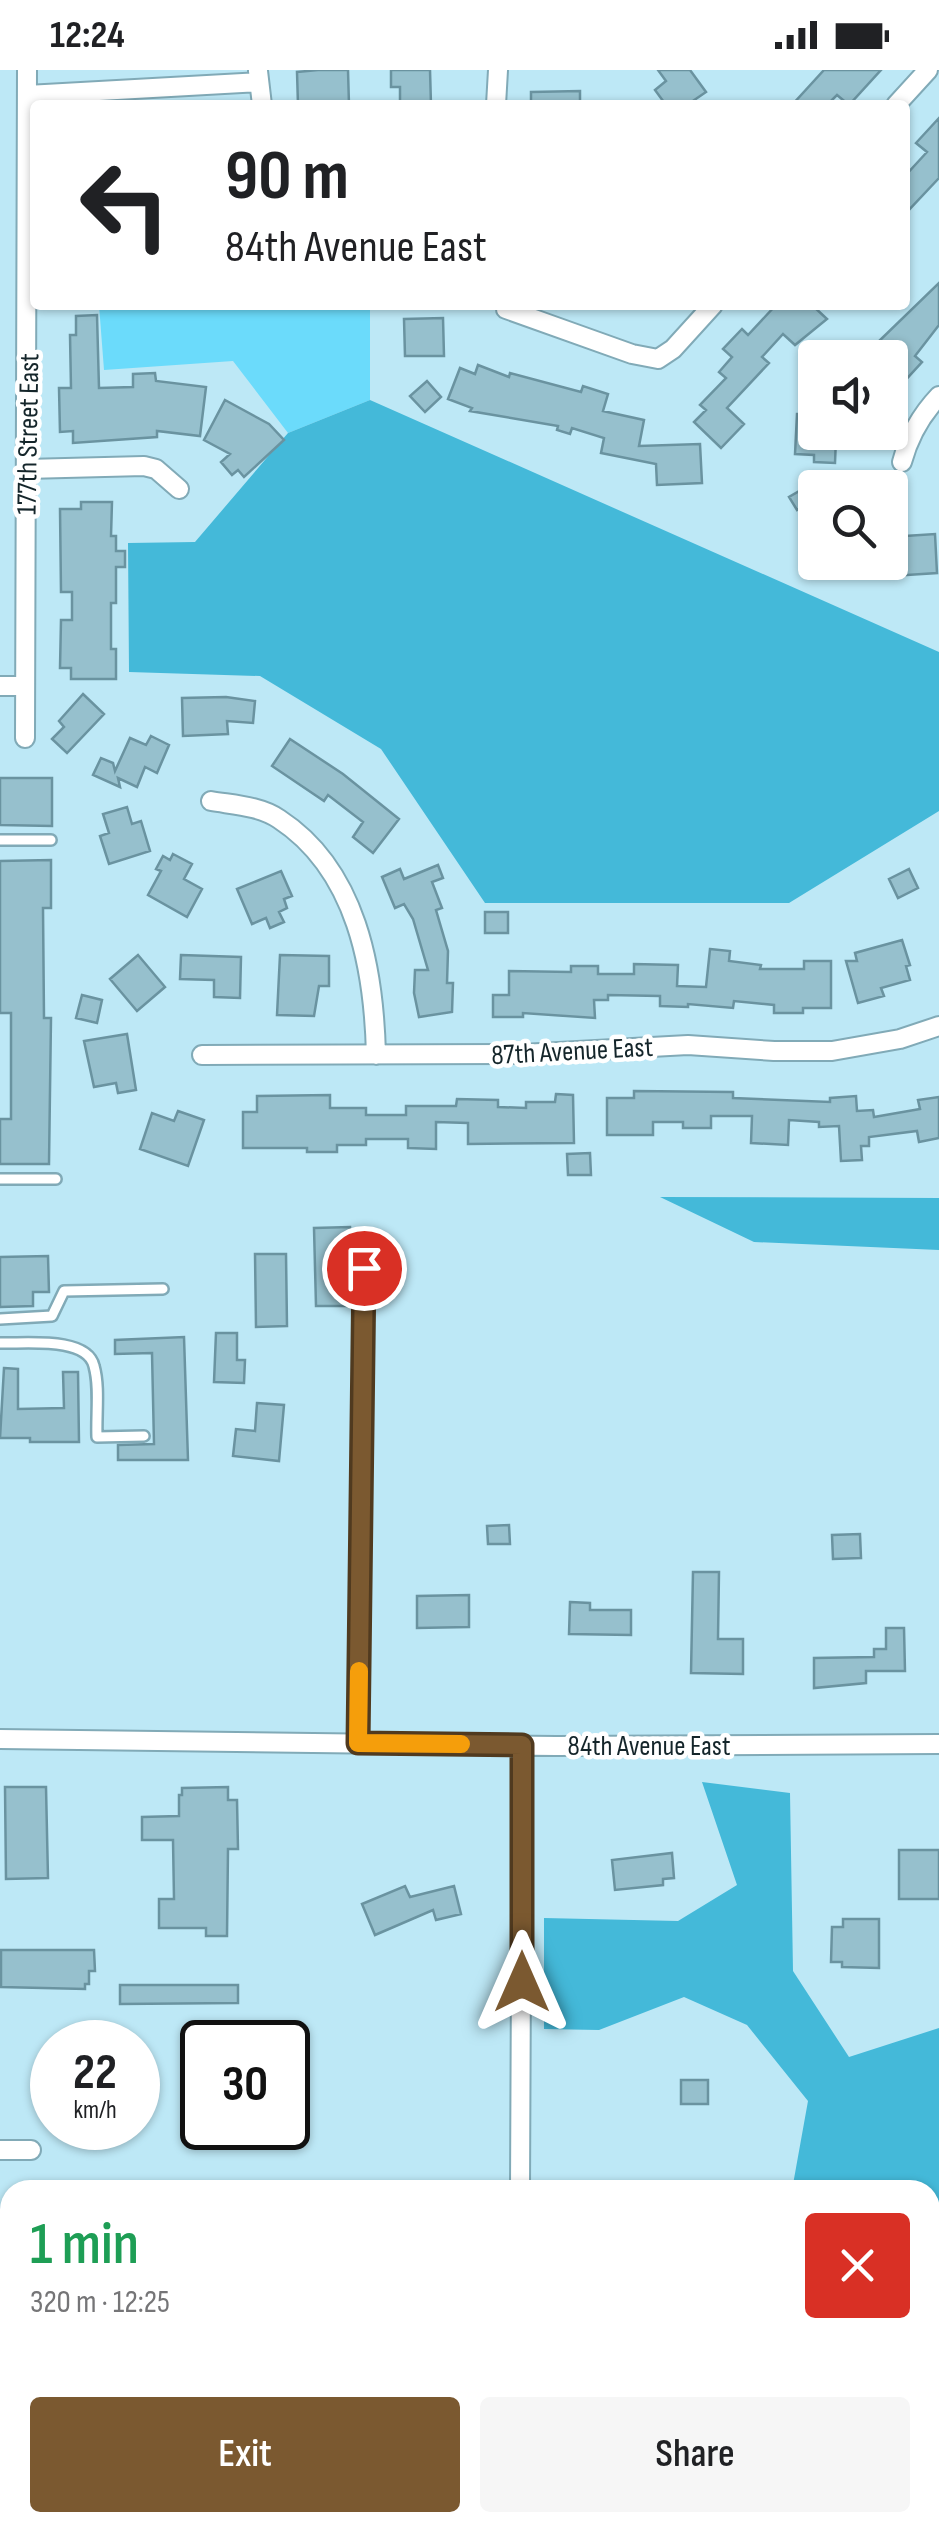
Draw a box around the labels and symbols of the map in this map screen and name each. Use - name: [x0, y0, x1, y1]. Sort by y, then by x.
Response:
- street label: 177th Street East: [11, 353, 46, 515]
- street label: 87th Avenue East: [490, 1031, 654, 1072]
- pin: [322, 1226, 407, 1311]
- street label: 84th Avenue East: [568, 1730, 730, 1763]
- position arrow: [470, 1930, 574, 2034]
- speed limit sign: 30: [180, 2020, 310, 2150]

